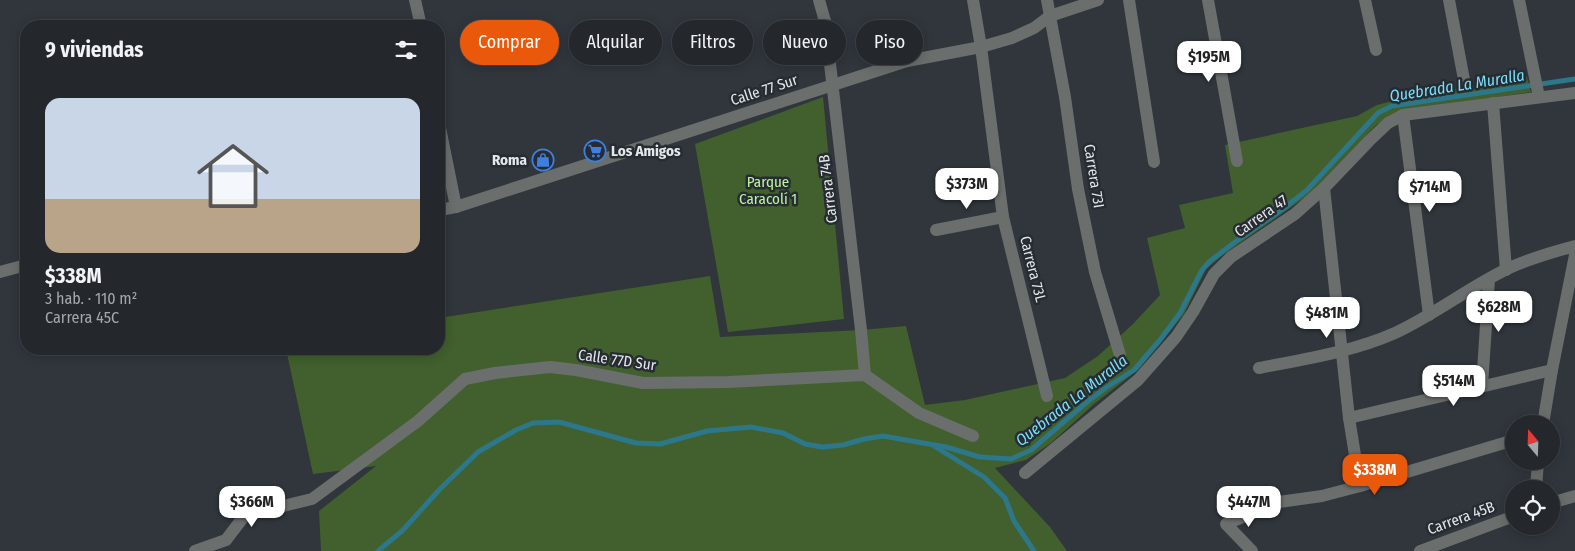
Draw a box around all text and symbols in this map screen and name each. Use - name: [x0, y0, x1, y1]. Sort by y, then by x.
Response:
- chip: Comprar: [460, 20, 559, 65]
- chip: Alquilar: [569, 20, 662, 65]
- chip: Filtros: [672, 20, 753, 65]
- chip: Nuevo: [763, 20, 846, 65]
- chip: Piso: [856, 20, 923, 65]
- icon: filters: [392, 36, 420, 64]
- text: 9 viviendas: [45, 37, 143, 63]
- pin: $195M: [1174, 41, 1244, 83]
- text: $195M: [1188, 47, 1230, 66]
- water label: Quebrada La Muralla: [1388, 65, 1526, 106]
- street label: Calle 77 Sur: [728, 70, 801, 109]
- icon: home: [188, 131, 278, 221]
- supermarket icon: Los Amigos: [583, 139, 607, 163]
- place label: Los Amigos: [611, 142, 681, 160]
- street label: Carrera 73I: [1080, 143, 1108, 209]
- shop icon: Roma: [531, 148, 555, 172]
- place label: Roma: [492, 151, 528, 169]
- street label: Carrera 74B: [815, 154, 841, 224]
- pin: $373M: [932, 168, 1002, 210]
- pin: $714M: [1395, 170, 1465, 213]
- park label: Parque Caracolí 1: [739, 173, 797, 208]
- text: $373M: [946, 174, 988, 193]
- text: $714M: [1410, 177, 1450, 196]
- street label: Carrera 47: [1231, 191, 1291, 241]
- street label: Carrera 73L: [1016, 234, 1050, 304]
- text: $338M: [45, 263, 102, 289]
- text: 3 hab. · 110 m²: [45, 289, 137, 308]
- pin: $628M: [1464, 290, 1534, 333]
- pin: $481M: [1292, 296, 1362, 339]
- text: $628M: [1477, 297, 1521, 316]
- text: $481M: [1306, 303, 1348, 322]
- text: Carrera 45C: [45, 308, 119, 327]
- street label: Calle 77D Sur: [577, 346, 658, 374]
- water label: Quebrada La Muralla: [1012, 351, 1131, 450]
- pin: $514M: [1419, 364, 1489, 407]
- text: $514M: [1433, 371, 1475, 390]
- north arrow: [1505, 415, 1560, 470]
- map controls: [1505, 415, 1560, 535]
- pin: $338M: [1340, 454, 1410, 496]
- text: $338M: [1353, 460, 1397, 479]
- button: locate: [1505, 480, 1560, 535]
- pin: $366M: [217, 486, 287, 528]
- pin: $447M: [1214, 486, 1284, 528]
- text: $366M: [230, 492, 274, 511]
- text: $447M: [1228, 492, 1270, 511]
- street label: Carrera 45B: [1425, 498, 1497, 538]

